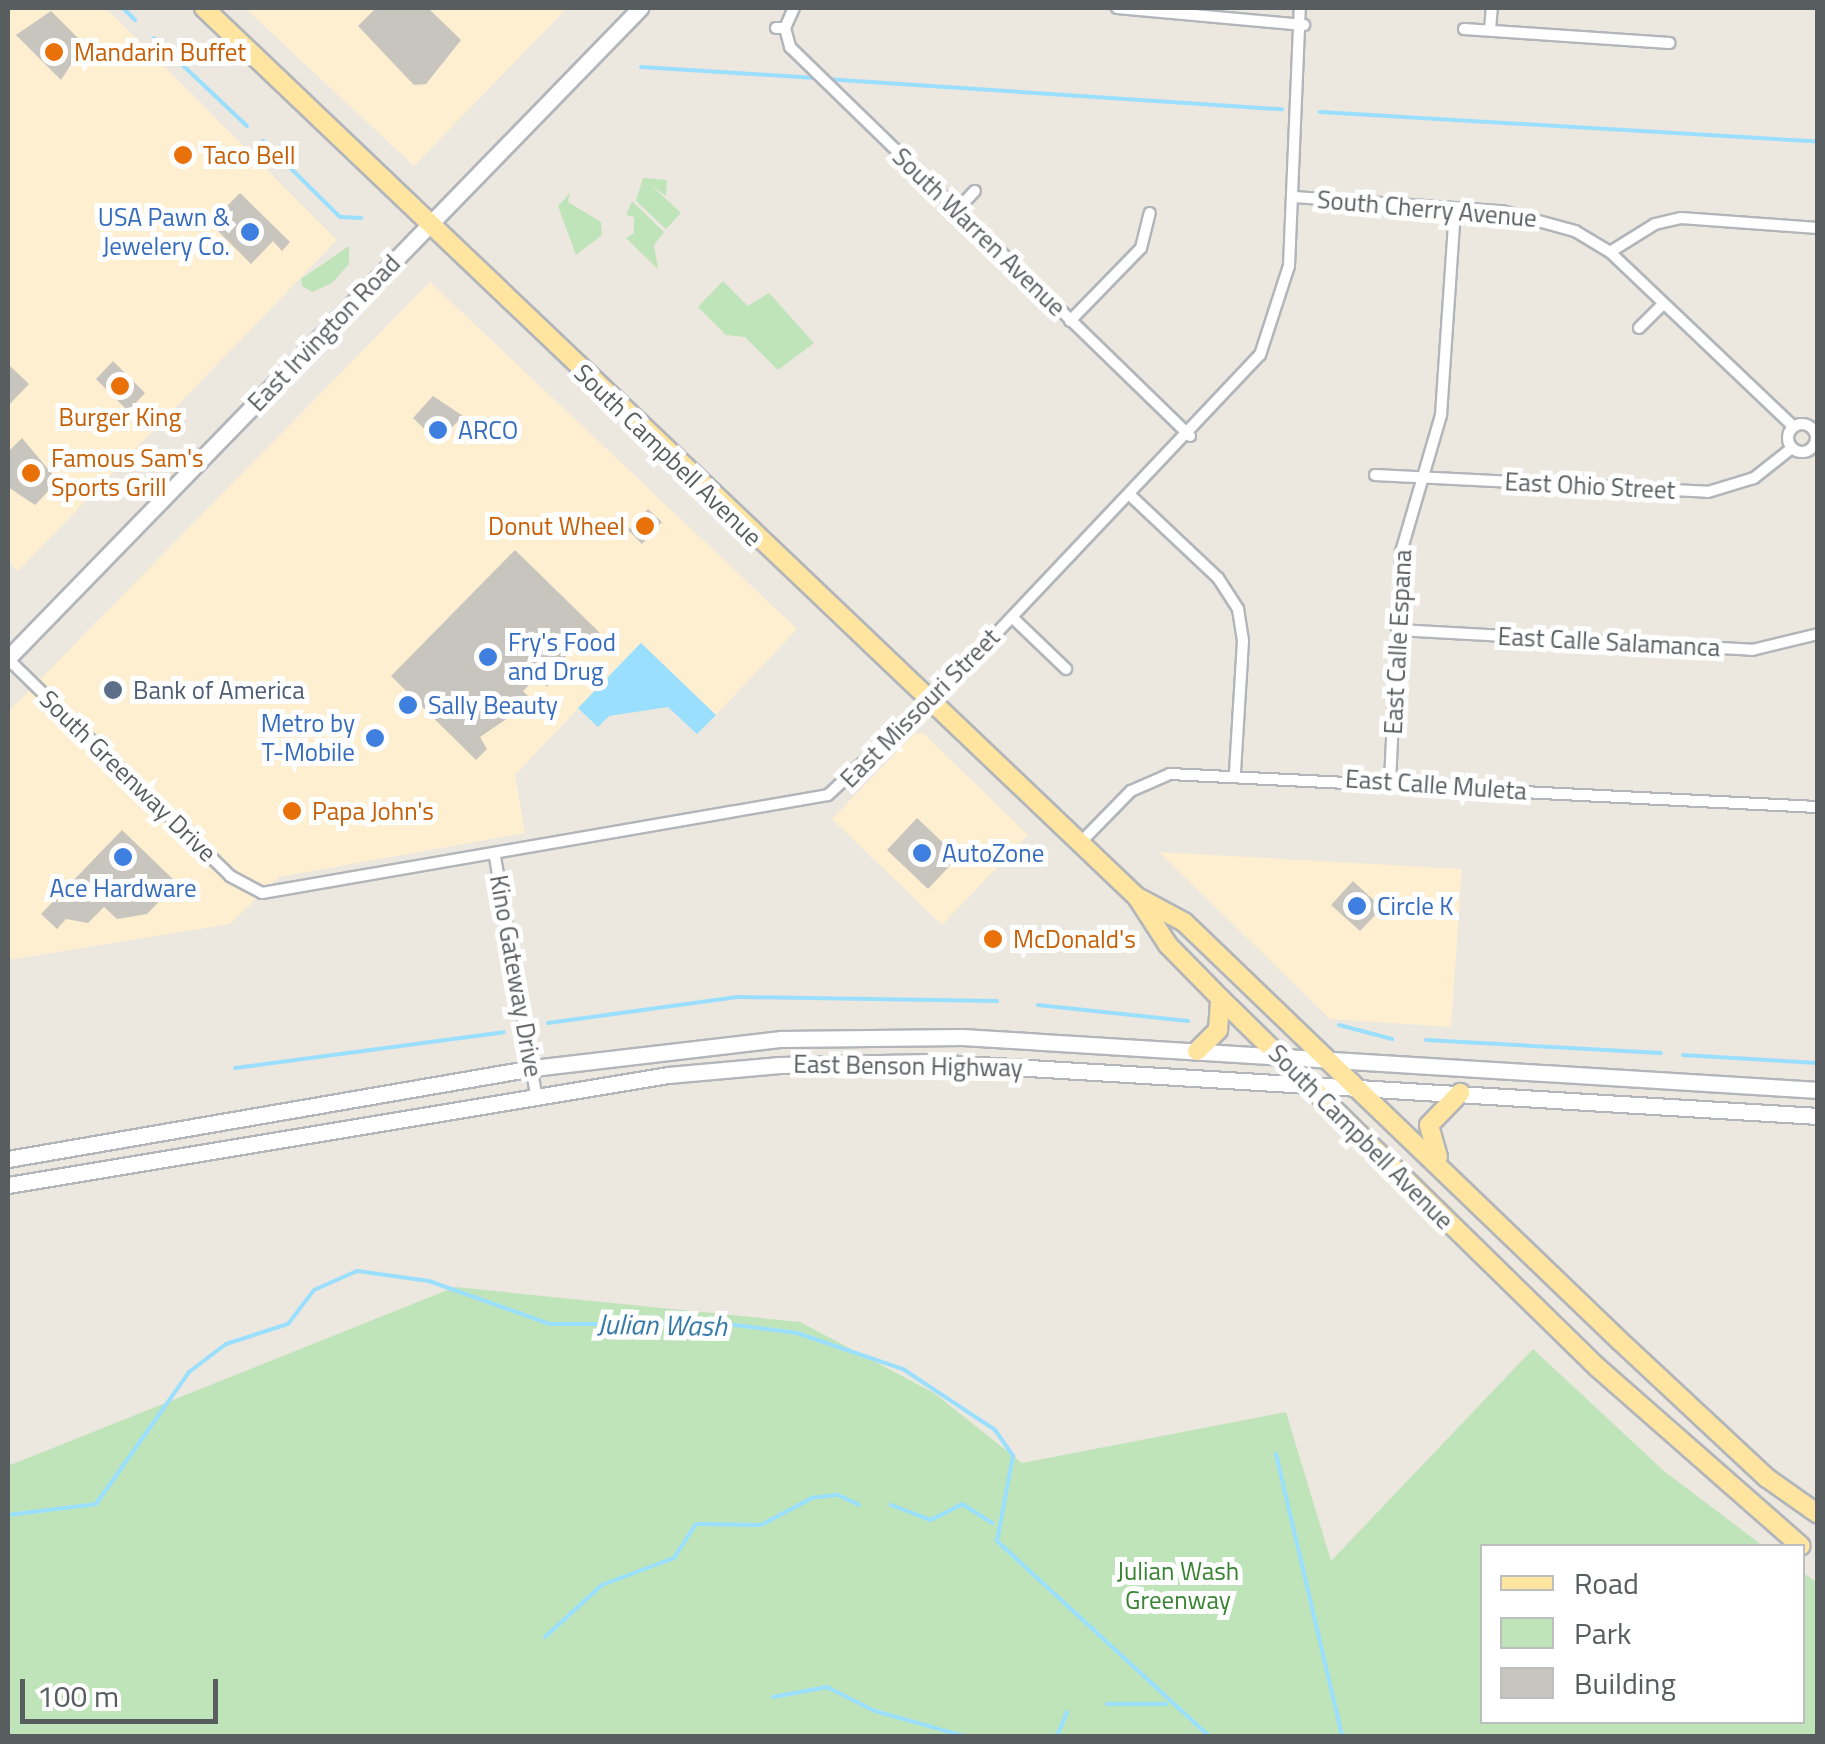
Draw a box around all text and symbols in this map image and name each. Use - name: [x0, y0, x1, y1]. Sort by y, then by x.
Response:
- place label: Mandarin Buffet: [74, 37, 246, 67]
- marker: Mandarin Buffet: [43, 41, 65, 63]
- place label: Taco Bell: [203, 140, 295, 170]
- street label: South Warren Avenue: [886, 142, 1072, 322]
- marker: Taco Bell: [172, 144, 194, 166]
- street label: South Cherry Avenue: [1316, 184, 1538, 234]
- place label: USA Pawn & Jewelery Co.: [98, 203, 230, 262]
- marker: USA Pawn & Jewelery Co.: [239, 221, 261, 243]
- street label: East Irvington Road: [242, 249, 406, 417]
- street label: South Campbell Avenue: [568, 358, 768, 552]
- marker: Burger King: [109, 375, 131, 397]
- place label: Burger King: [59, 402, 181, 432]
- place label: ARCO: [458, 415, 518, 445]
- marker: ARCO: [427, 419, 449, 441]
- place label: Famous Sam's Sports Grill: [51, 444, 204, 503]
- marker: Famous Sam's Sports Grill: [20, 462, 42, 484]
- street label: East Ohio Street: [1504, 467, 1676, 505]
- place label: Donut Wheel: [488, 511, 625, 541]
- marker: Donut Wheel: [634, 515, 656, 537]
- street label: East Calle Espana: [1378, 549, 1418, 735]
- street label: East Calle Salamanca: [1497, 621, 1721, 663]
- street label: East Missouri Street: [834, 622, 1006, 794]
- place label: Fry's Food and Drug: [508, 628, 616, 687]
- marker: Fry's Food and Drug: [477, 646, 499, 668]
- place label: Bank of America: [133, 675, 305, 705]
- marker: Bank of America: [102, 679, 124, 701]
- street label: South Greenway Drive: [34, 684, 222, 868]
- place label: Sally Beauty: [428, 690, 558, 720]
- marker: Sally Beauty: [397, 694, 419, 716]
- place label: Metro by T-Mobile: [261, 709, 355, 768]
- marker: Metro by T-Mobile: [364, 727, 386, 749]
- street label: East Calle Muleta: [1344, 764, 1528, 806]
- place label: Papa John's: [312, 796, 434, 826]
- marker: Papa John's: [281, 800, 303, 822]
- place label: AutoZone: [942, 838, 1044, 868]
- marker: AutoZone: [911, 842, 933, 864]
- marker: Ace Hardware: [112, 846, 134, 868]
- place label: Ace Hardware: [49, 873, 197, 903]
- street label: Kino Gateway Drive: [483, 873, 549, 1079]
- place label: Circle K: [1377, 891, 1453, 921]
- marker: Circle K: [1346, 895, 1368, 917]
- place label: McDonald's: [1013, 924, 1136, 954]
- marker: McDonald's: [982, 928, 1004, 950]
- street label: South Campbell Avenue: [1262, 1038, 1460, 1236]
- street label: East Benson Highway: [793, 1049, 1023, 1083]
- water label: Julian Wash: [597, 1307, 727, 1343]
- legend: [1480, 1544, 1805, 1724]
- park label: Julian Wash Greenway: [1117, 1557, 1239, 1616]
- text: Road: [1574, 1560, 1639, 1606]
- text: Park: [1574, 1610, 1631, 1656]
- scale bar: [25, 1659, 222, 1721]
- text: Building: [1574, 1660, 1676, 1706]
- text: 100 m: [37, 1673, 119, 1719]

